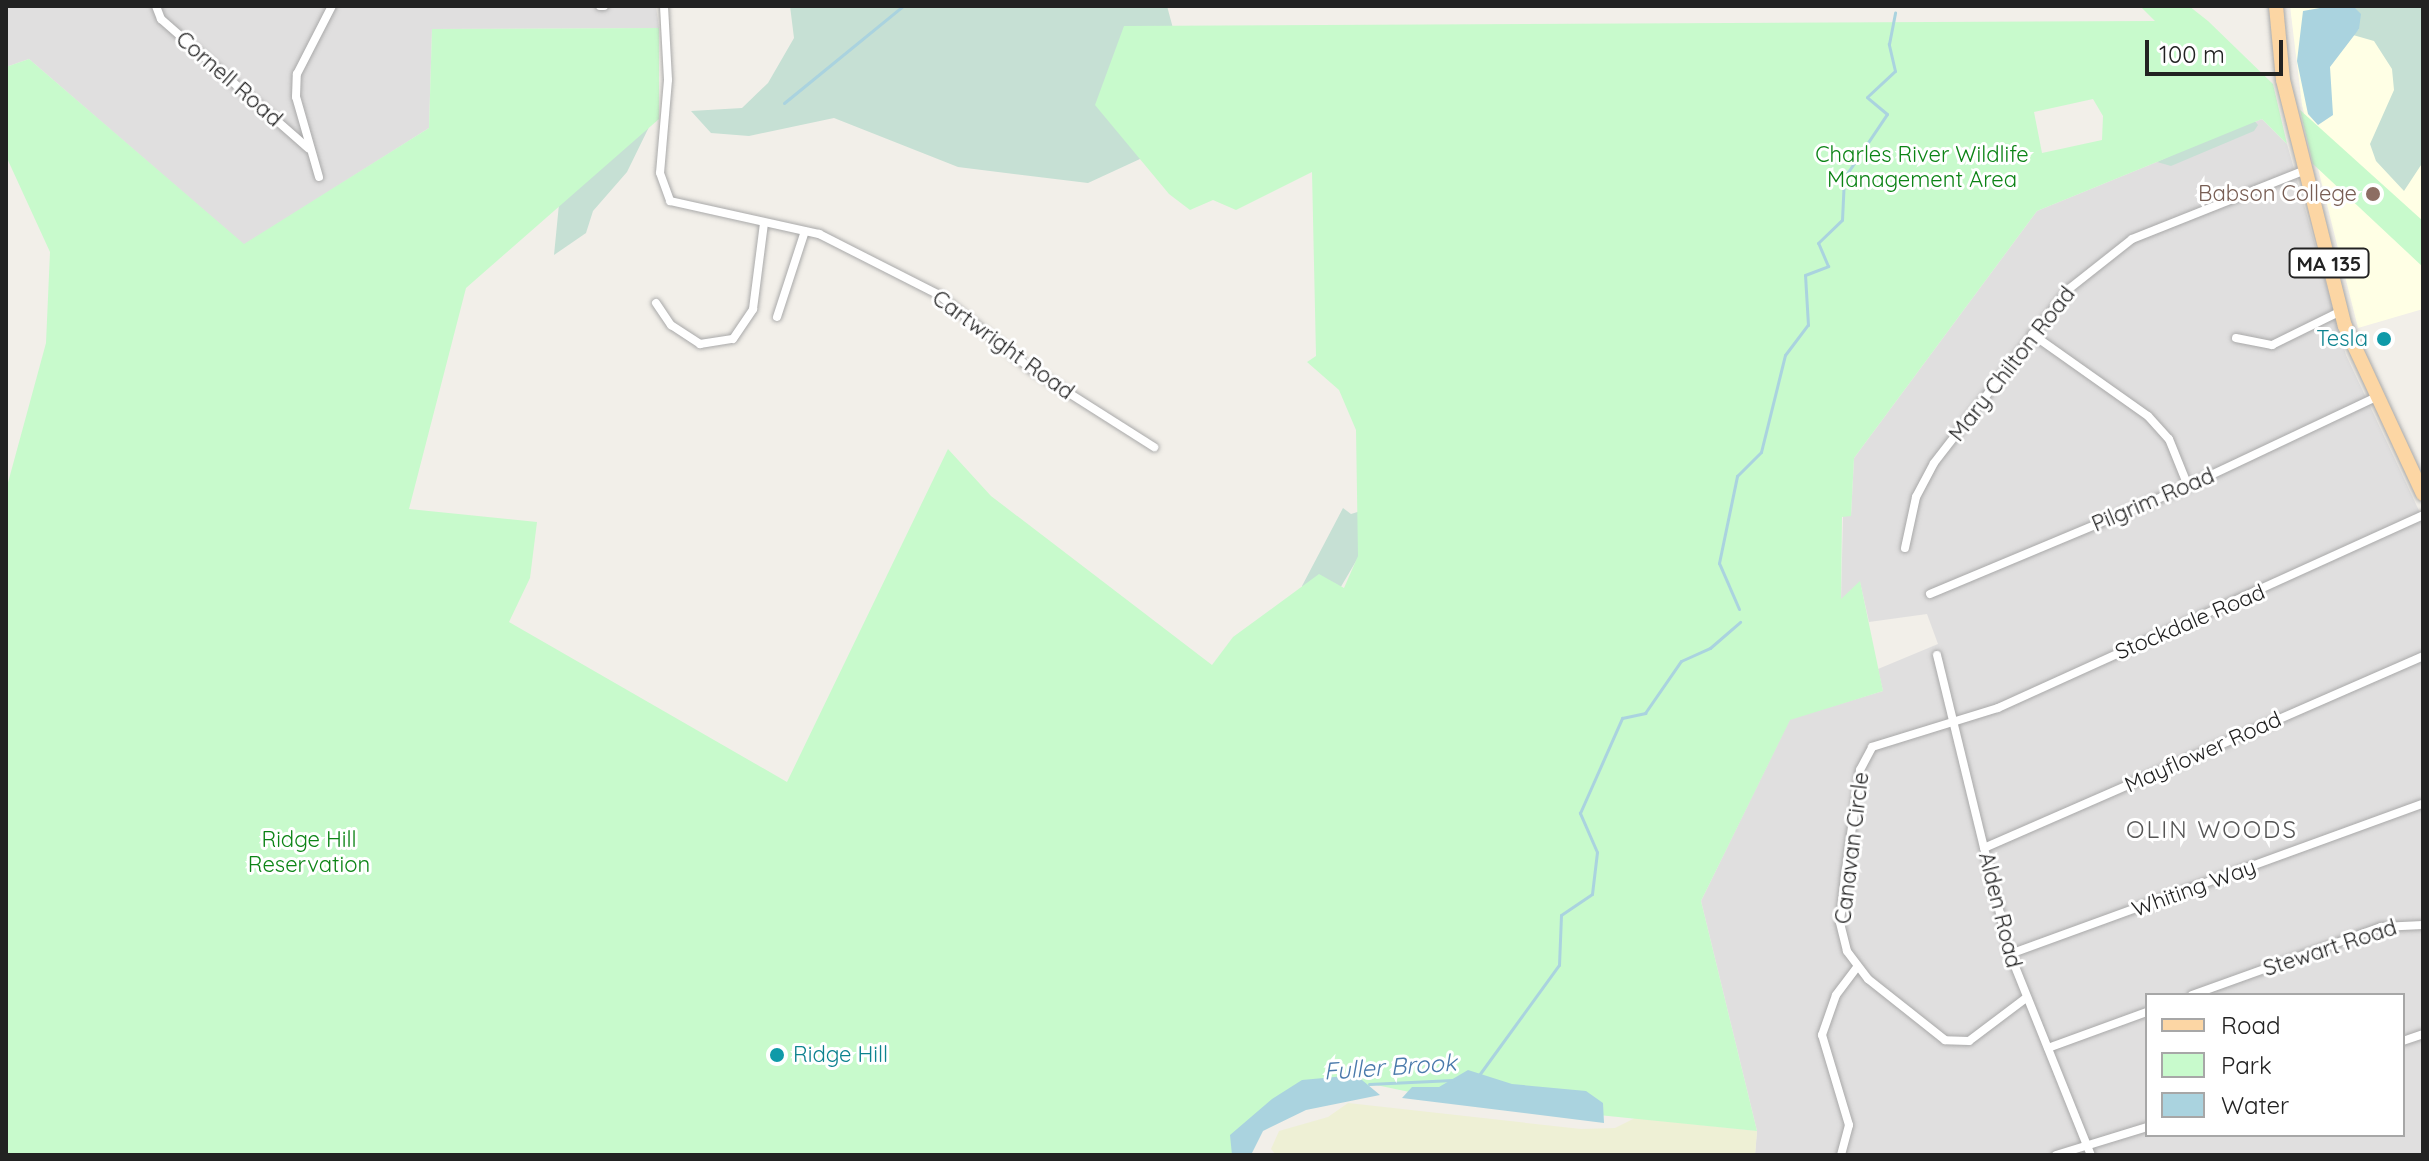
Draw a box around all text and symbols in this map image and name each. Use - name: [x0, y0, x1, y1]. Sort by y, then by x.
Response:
- scale bar: [2149, 24, 2287, 74]
- street label: Cornell Road: [171, 26, 287, 132]
- text: 100 m: [2159, 39, 2225, 69]
- park label: Charles River Wildlife Management Area: [1815, 141, 2029, 192]
- place label: Babson College: [2198, 181, 2357, 207]
- marker: Babson College: [2364, 185, 2382, 203]
- road number: MA 135: [2287, 247, 2371, 279]
- street label: Mary Chilton Road: [1943, 281, 2081, 447]
- street label: Cartwright Road: [927, 285, 1079, 405]
- place label: Tesla: [2316, 326, 2368, 352]
- marker: Tesla: [2375, 330, 2393, 348]
- street label: Pilgrim Road: [2088, 462, 2218, 538]
- street label: Stockdale Road: [2111, 579, 2269, 665]
- street label: Mayflower Road: [2121, 706, 2285, 798]
- street label: Canavan Circle: [1830, 771, 1874, 925]
- district label: OLIN WOODS: [2126, 816, 2298, 844]
- park label: Ridge Hill Reservation: [248, 826, 370, 878]
- street label: Alden Road: [1973, 849, 2027, 971]
- street label: Whiting Way: [2128, 853, 2260, 923]
- street label: Stewart Road: [2260, 914, 2400, 982]
- legend: [2145, 993, 2405, 1137]
- text: Road: [2221, 1010, 2281, 1040]
- place label: Ridge Hill: [793, 1042, 888, 1068]
- marker: Ridge Hill: [768, 1046, 786, 1064]
- water label: Fuller Brook: [1323, 1048, 1457, 1086]
- text: Park: [2221, 1050, 2272, 1080]
- text: Water: [2221, 1090, 2289, 1120]

